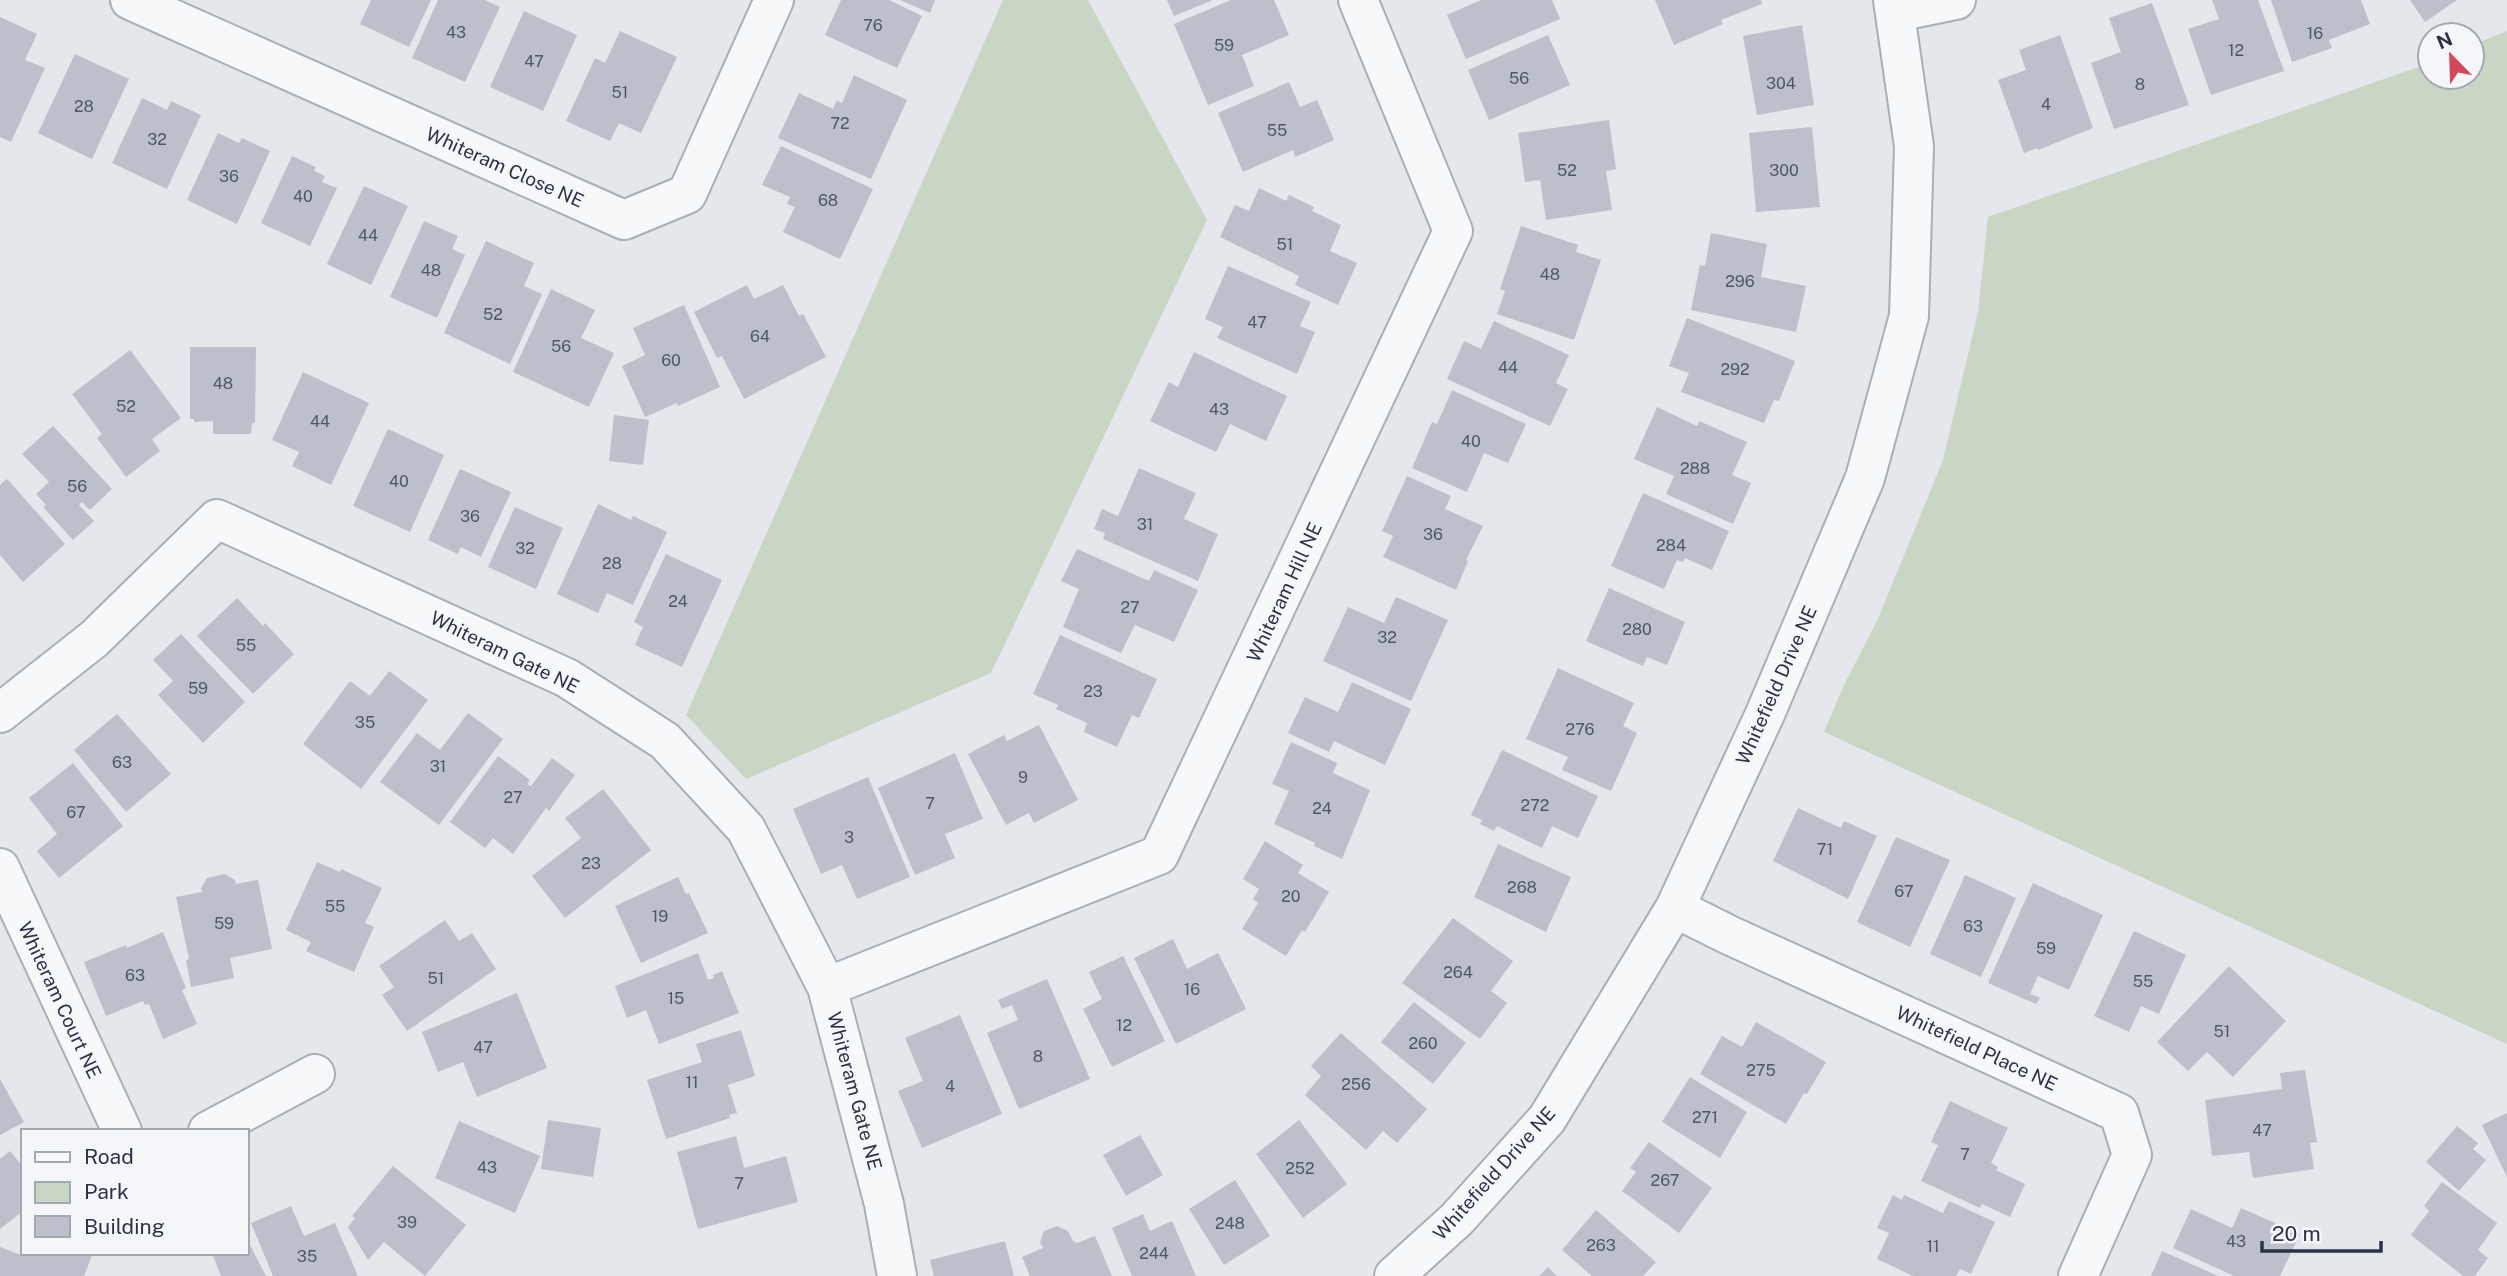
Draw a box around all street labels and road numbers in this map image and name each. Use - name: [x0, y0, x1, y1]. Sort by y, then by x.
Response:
- street label: Whiteram Close NE: [423, 122, 587, 212]
- street label: Whiteram Hill NE: [1242, 519, 1326, 665]
- street label: Whitefield Drive NE: [1731, 602, 1821, 768]
- street label: Whiteram Gate NE: [427, 606, 583, 698]
- street label: Whiteram Court NE: [14, 918, 106, 1082]
- street label: Whitefield Place NE: [1893, 1001, 2061, 1095]
- street label: Whiteram Gate NE: [823, 1009, 887, 1173]
- street label: Whitefield Drive NE: [1428, 1102, 1560, 1244]

